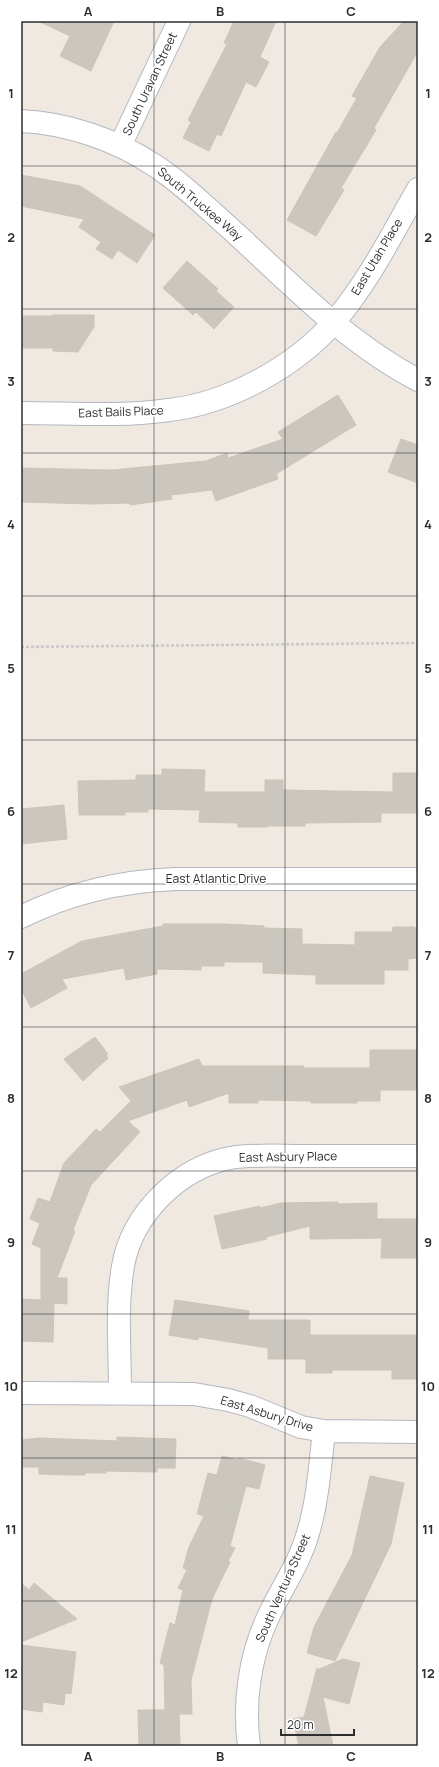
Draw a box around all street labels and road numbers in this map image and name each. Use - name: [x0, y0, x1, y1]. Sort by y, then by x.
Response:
- street label: South Uravan Street: [118, 29, 181, 138]
- street label: South Truckee Way: [154, 163, 247, 245]
- street label: East Utah Place: [347, 215, 406, 298]
- street label: East Bails Place: [78, 402, 164, 421]
- street label: East Atlantic Drive: [166, 870, 266, 887]
- street label: East Asbury Place: [239, 1147, 337, 1166]
- street label: East Asbury Drive: [219, 1391, 316, 1436]
- street label: South Ventura Street: [251, 1531, 314, 1645]

